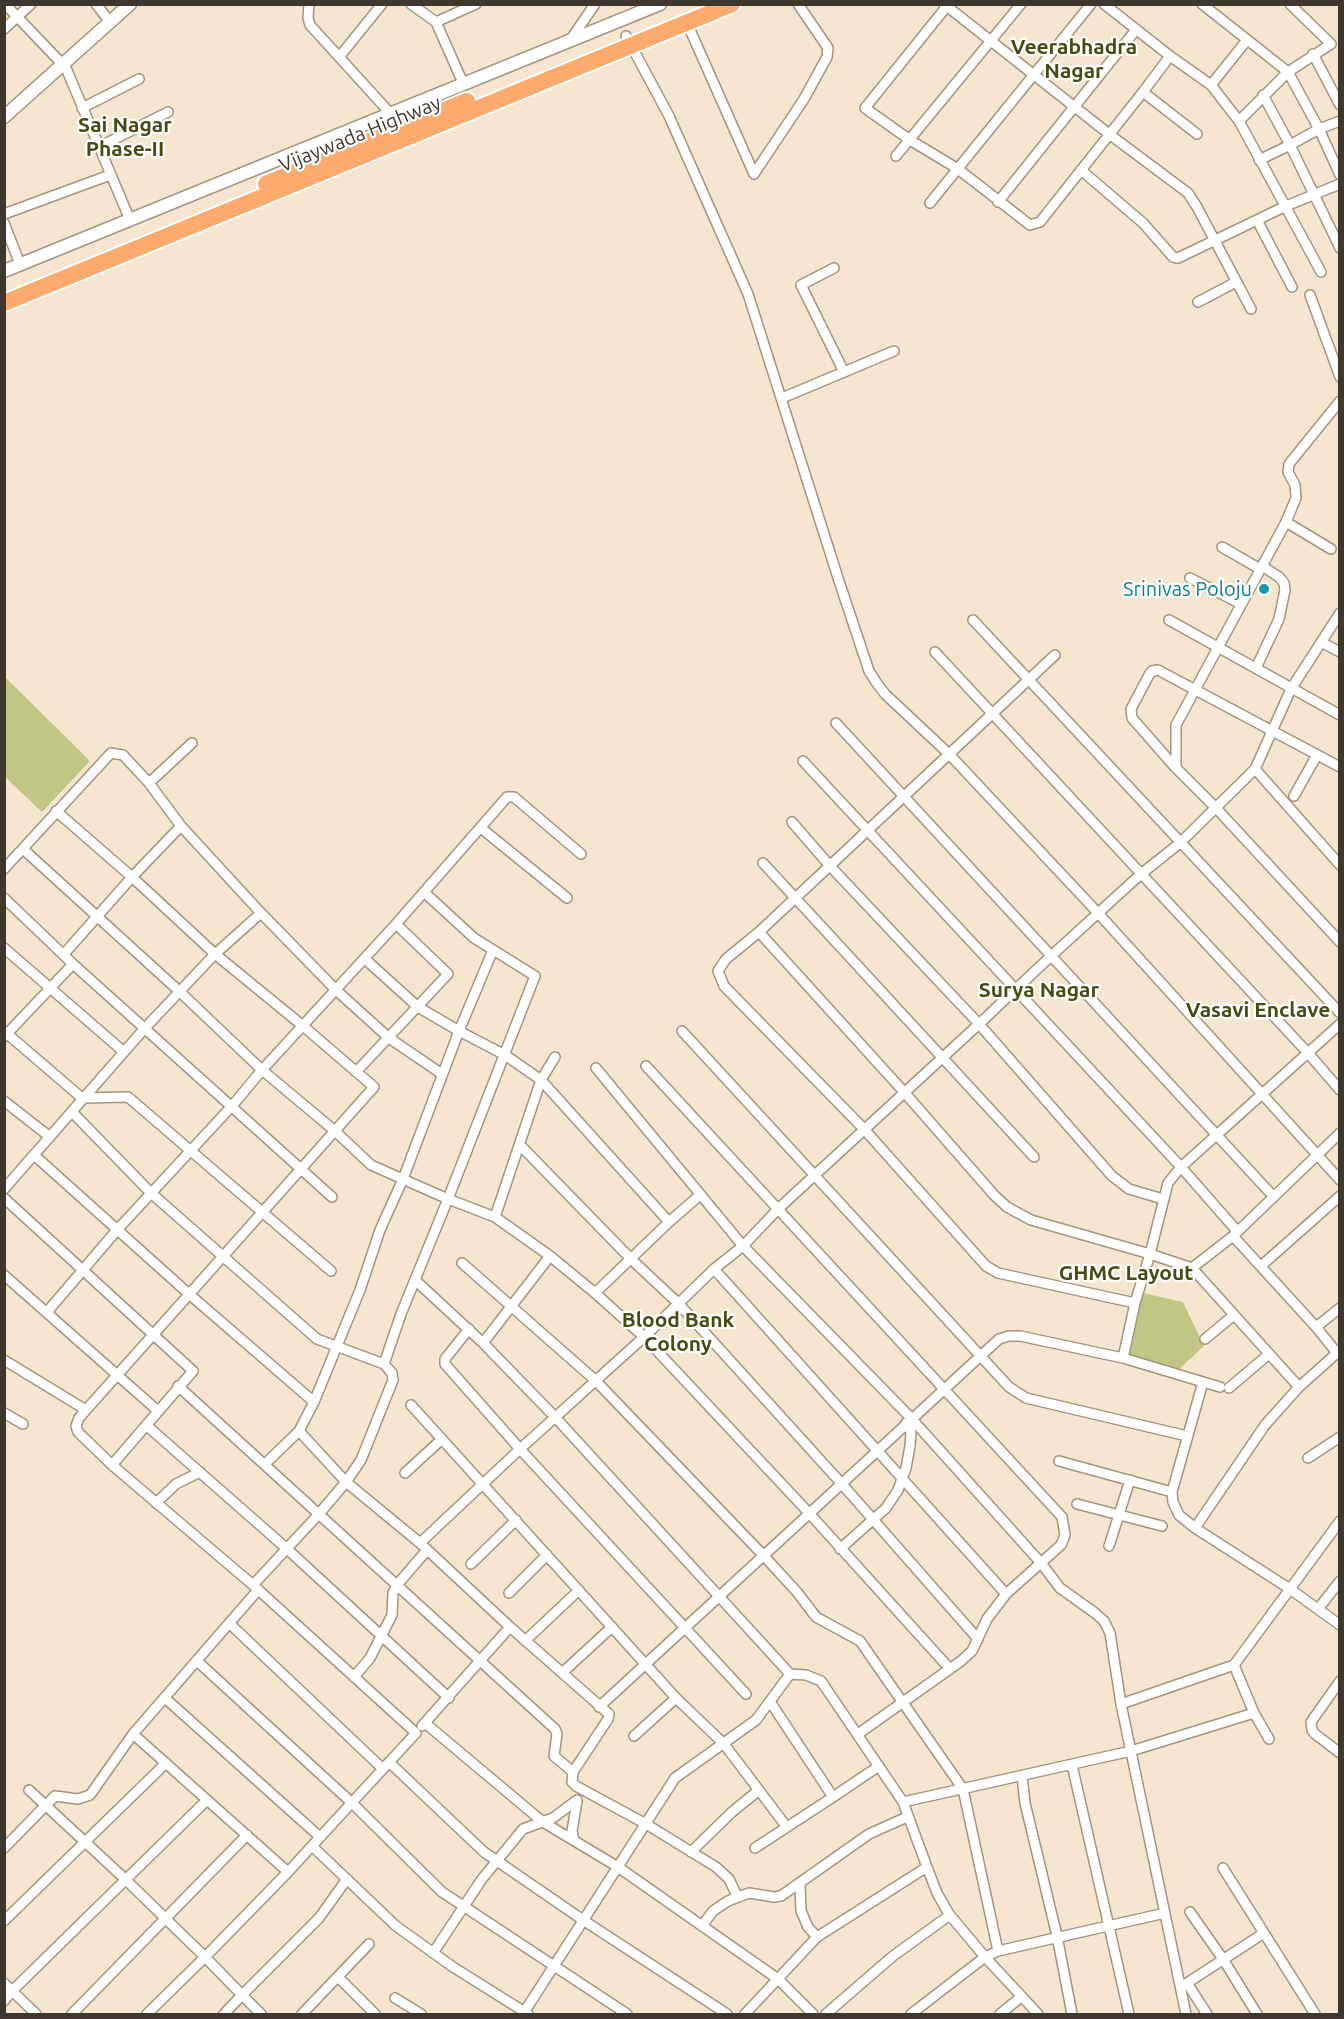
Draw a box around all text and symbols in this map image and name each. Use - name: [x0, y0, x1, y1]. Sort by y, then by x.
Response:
- district label: Veerabhadra Nagar: [1011, 34, 1137, 84]
- street label: Vijaywada Highway: [275, 91, 445, 177]
- district label: Sai Nagar Phase-II: [78, 112, 172, 162]
- place label: Srinivas Poloju: [1123, 577, 1252, 601]
- marker: Srinivas Poloju: [1257, 582, 1271, 596]
- district label: Surya Nagar: [979, 977, 1099, 1003]
- district label: Vasavi Enclave: [1186, 997, 1330, 1023]
- district label: GHMC Layout: [1059, 1260, 1193, 1286]
- district label: Blood Bank Colony: [622, 1307, 734, 1357]

